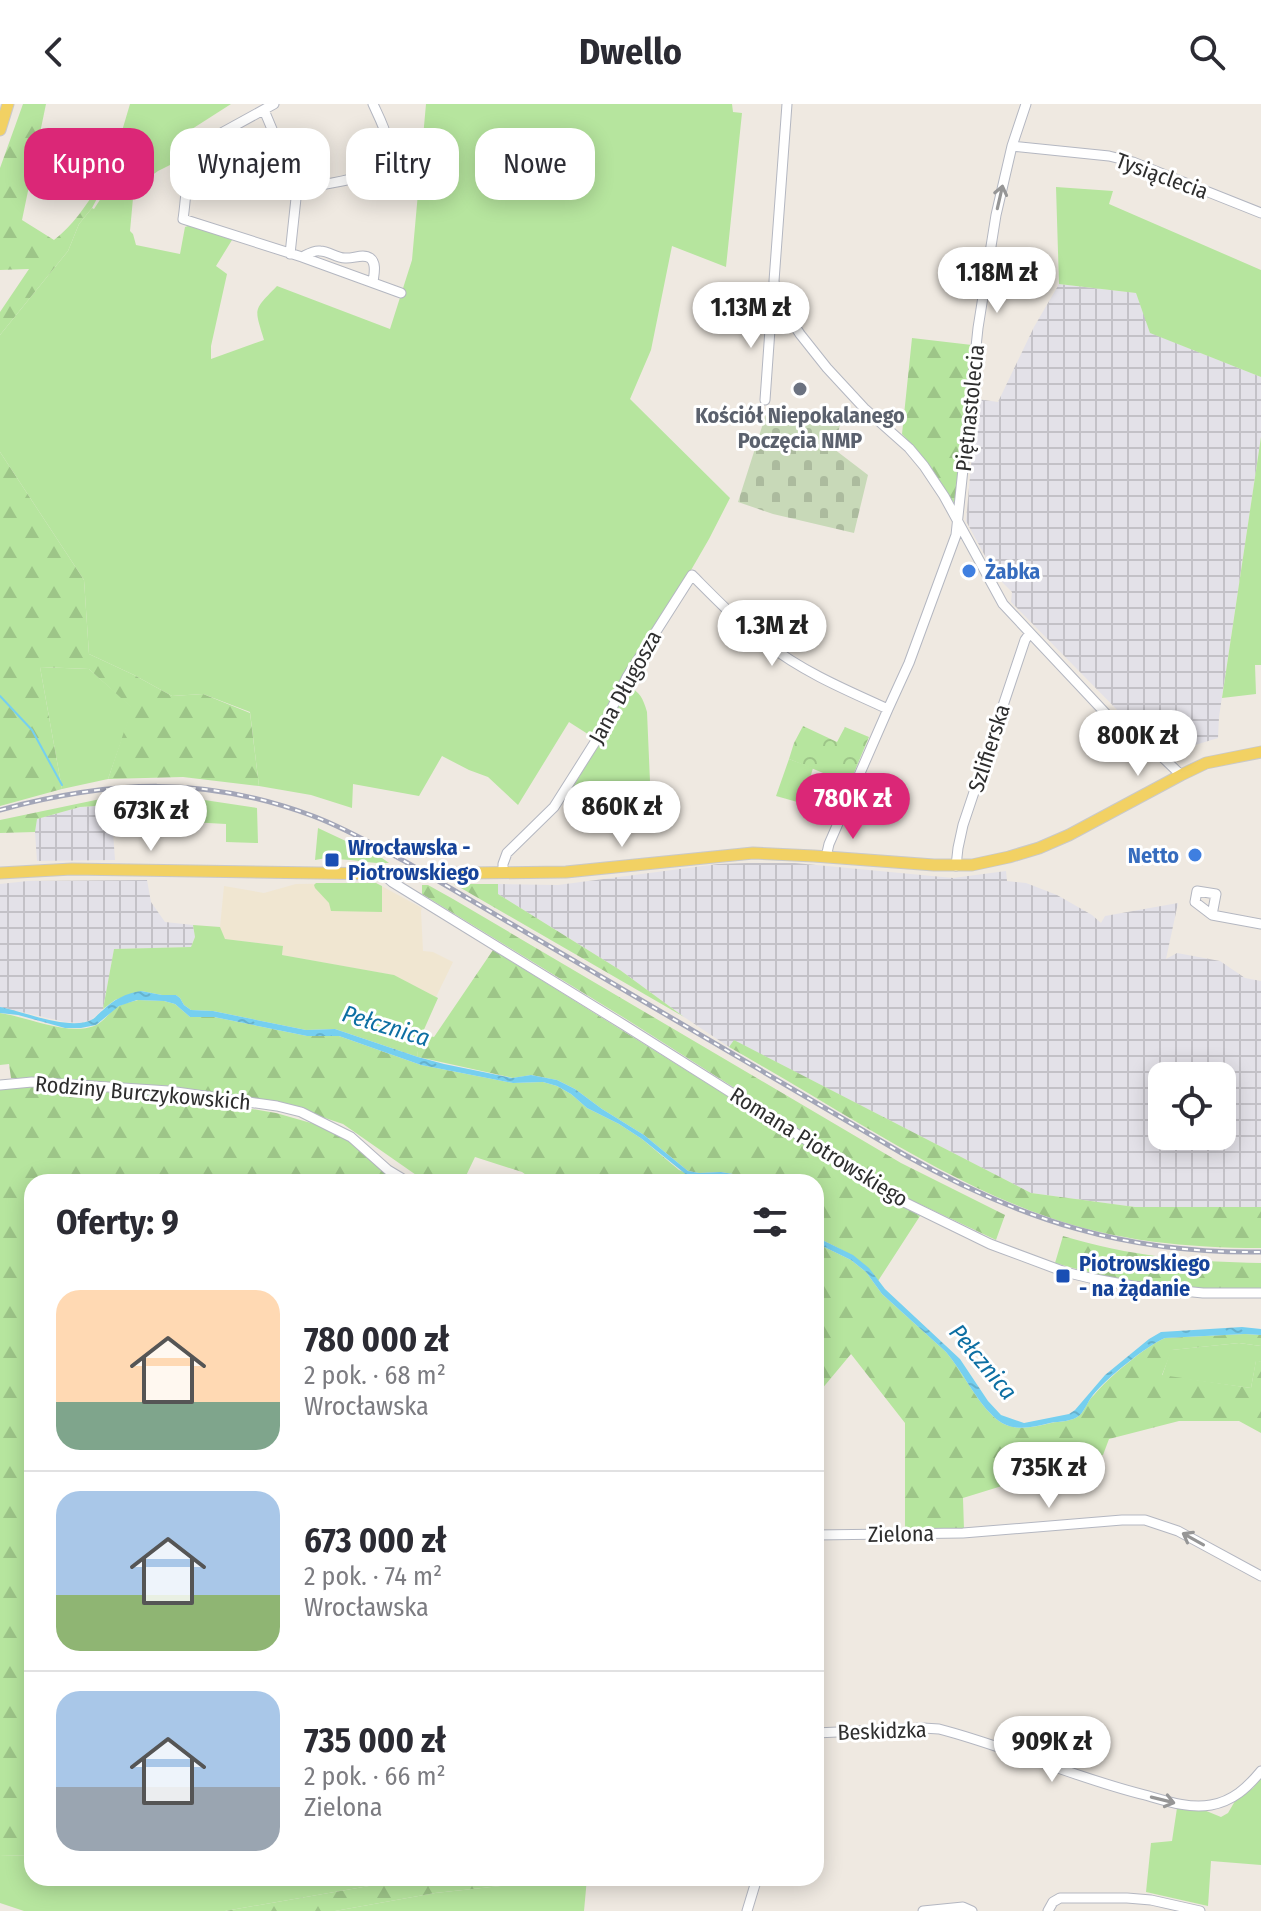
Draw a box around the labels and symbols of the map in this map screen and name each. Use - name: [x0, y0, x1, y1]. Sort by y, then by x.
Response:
- street label: Tysiąclecia: [1112, 147, 1212, 205]
- one-way arrow: [993, 185, 1008, 211]
- pin: 1.18M zł: [914, 247, 1080, 315]
- pin: 1.13M zł: [668, 282, 834, 350]
- street label: Piętnastolecia: [950, 343, 990, 473]
- marker: Kościół Niepokalanego Poczęcia NMP: [791, 380, 809, 398]
- place label: Kościół Niepokalanego Poczęcia NMP: [695, 402, 905, 454]
- place label: Żabka: [985, 558, 1040, 585]
- marker: Żabka: [960, 562, 978, 580]
- pin: 1.3M zł: [698, 600, 846, 668]
- street label: Jana Długosza: [583, 626, 667, 748]
- street label: Szlifierska: [962, 701, 1016, 795]
- pin: 800K zł: [1064, 710, 1212, 778]
- pin: 780K zł: [779, 773, 927, 841]
- pin: 860K zł: [548, 781, 696, 849]
- pin: 673K zł: [77, 785, 225, 853]
- place label: Wrocławska - Piotrowskiego: [348, 834, 480, 886]
- place label: Netto: [1128, 842, 1179, 869]
- marker: Netto: [1186, 846, 1204, 864]
- marker: Wrocławska - Piotrowskiego: [323, 851, 341, 869]
- water label: Pełcznica: [339, 999, 433, 1053]
- street label: Rodziny Burczykowskich: [34, 1070, 252, 1116]
- street label: Romana Piotrowskiego: [725, 1081, 913, 1213]
- place label: Piotrowskiego - na żądanie: [1079, 1250, 1211, 1302]
- marker: Piotrowskiego - na żądanie: [1054, 1267, 1072, 1285]
- water label: Pełcznica: [943, 1319, 1023, 1405]
- pin: 735K zł: [975, 1442, 1123, 1510]
- street label: Zielona: [868, 1520, 934, 1548]
- one-way arrow: [1181, 1530, 1205, 1546]
- street label: Beskidzka: [837, 1716, 927, 1746]
- pin: 909K zł: [978, 1716, 1126, 1784]
- one-way arrow: [1149, 1793, 1175, 1808]

